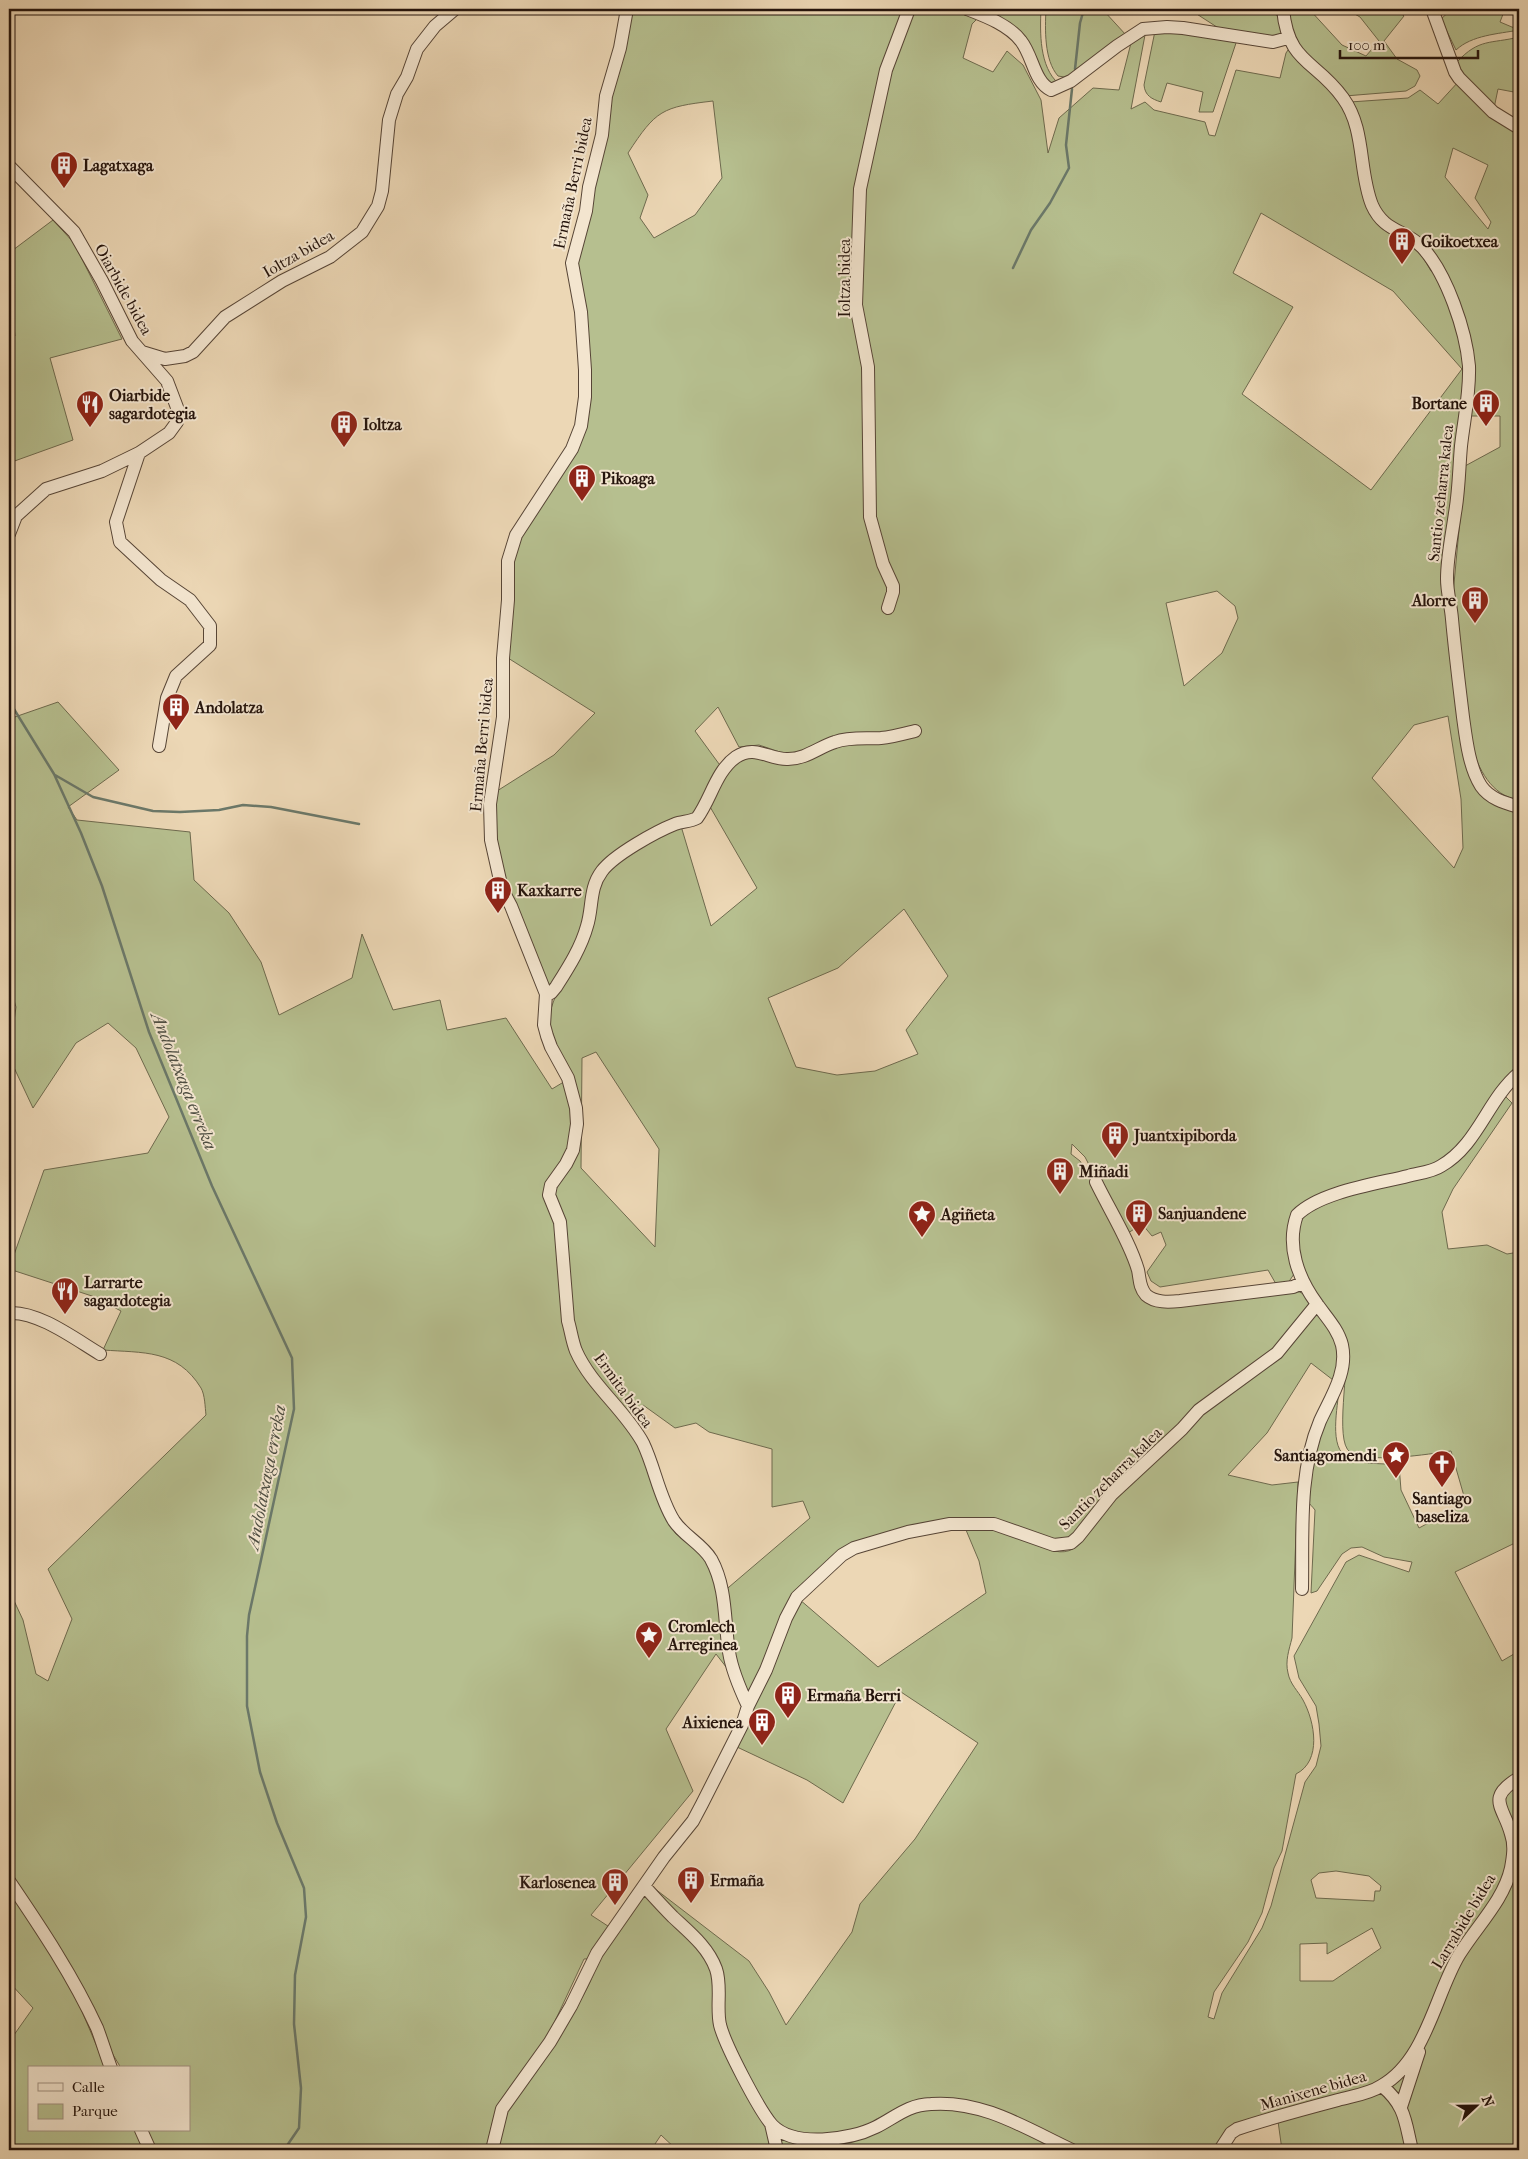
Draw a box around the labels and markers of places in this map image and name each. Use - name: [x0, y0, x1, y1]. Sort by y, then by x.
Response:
- building icon: Lagatxaga: [49, 150, 79, 189]
- place label: Lagatxaga: [83, 156, 154, 176]
- building icon: Goikoetxea: [1387, 226, 1417, 265]
- place label: Goikoetxea: [1421, 232, 1499, 251]
- place label: Oiarbide sagardotegia: [109, 386, 197, 424]
- building icon: Bortane: [1471, 388, 1501, 427]
- restaurant icon: Oiarbide sagardotegia: [75, 389, 105, 428]
- place label: Bortane: [1411, 394, 1467, 413]
- building icon: Ioltza: [329, 409, 359, 448]
- place label: Ioltza: [363, 415, 402, 434]
- building icon: Pikoaga: [567, 463, 597, 502]
- place label: Pikoaga: [601, 469, 655, 489]
- building icon: Alorre: [1460, 585, 1490, 624]
- place label: Alorre: [1411, 591, 1456, 610]
- building icon: Andolatza: [161, 692, 191, 731]
- place label: Andolatza: [194, 698, 264, 717]
- building icon: Kaxkarre: [483, 875, 513, 914]
- place label: Kaxkarre: [517, 881, 582, 900]
- building icon: Juantxipiborda: [1100, 1120, 1130, 1159]
- place label: Juantxipiborda: [1132, 1126, 1237, 1146]
- building icon: Miñadi: [1045, 1156, 1075, 1195]
- place label: Miñadi: [1078, 1162, 1129, 1181]
- building icon: Sanjuandene: [1124, 1198, 1154, 1237]
- place icon: Agiñeta: [907, 1199, 937, 1238]
- place label: Sanjuandene: [1158, 1204, 1247, 1223]
- place label: Agiñeta: [940, 1205, 996, 1225]
- place label: Larrarte sagardotegia: [84, 1273, 172, 1311]
- restaurant icon: Larrarte sagardotegia: [50, 1276, 80, 1315]
- place icon: Santiagomendi: [1381, 1440, 1411, 1479]
- place label: Santiagomendi: [1274, 1446, 1377, 1466]
- church icon: Santiago baseliza: [1427, 1449, 1457, 1488]
- place label: Santiago baseliza: [1412, 1489, 1472, 1526]
- place label: Cromlech Arreginea: [667, 1617, 738, 1655]
- place icon: Cromlech Arreginea: [634, 1620, 664, 1659]
- building icon: Ermaña Berri: [773, 1680, 803, 1719]
- place label: Ermaña Berri: [807, 1686, 901, 1705]
- building icon: Aixienea: [747, 1707, 777, 1746]
- place label: Aixienea: [682, 1713, 744, 1732]
- building icon: Ermaña: [676, 1865, 706, 1904]
- building icon: Karlosenea: [600, 1867, 630, 1906]
- place label: Ermaña: [710, 1871, 765, 1890]
- place label: Karlosenea: [519, 1873, 597, 1892]

